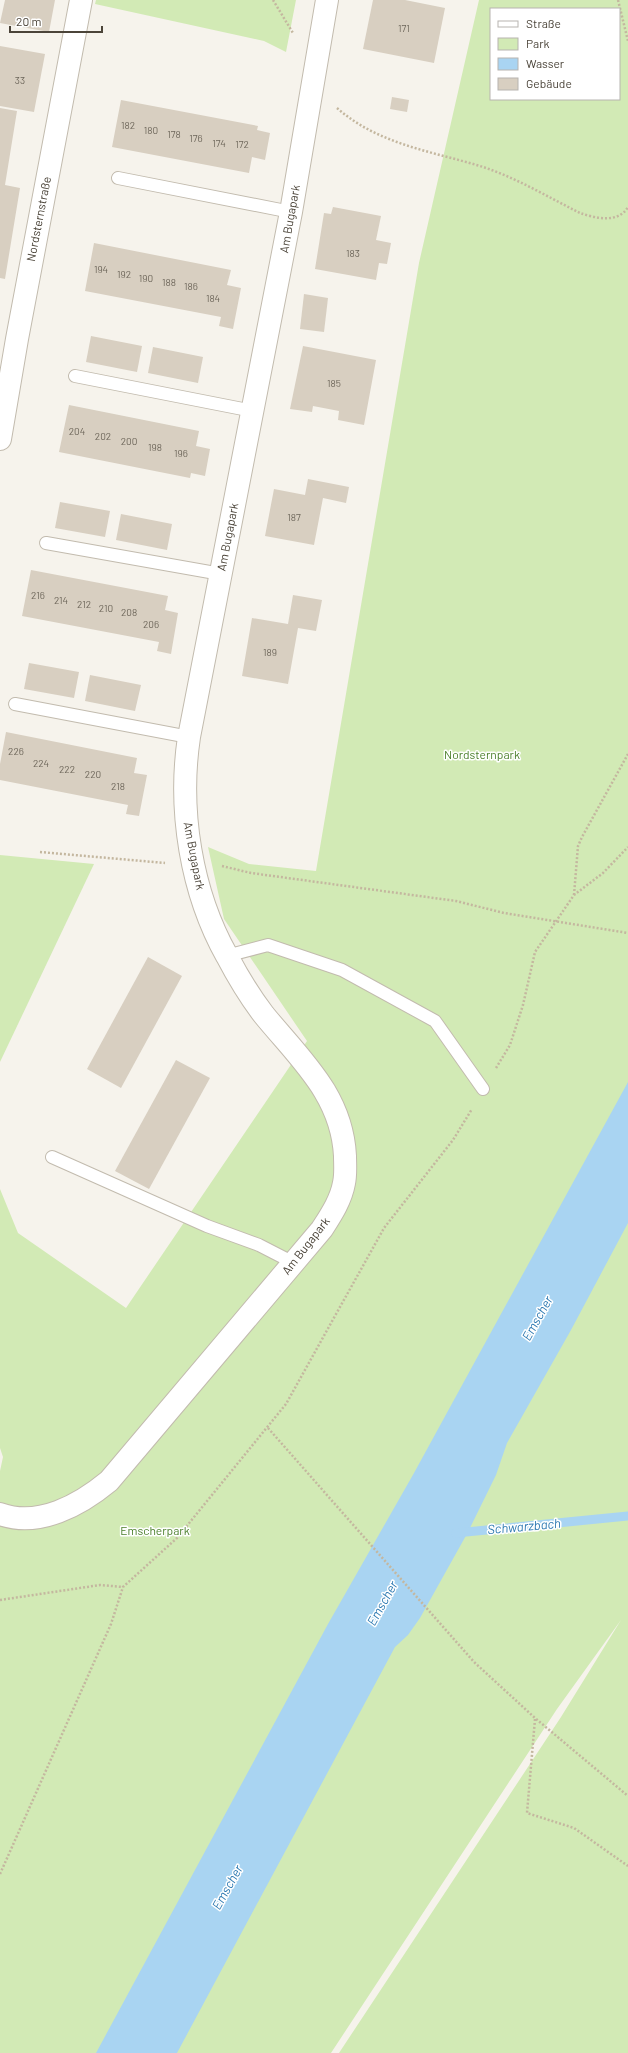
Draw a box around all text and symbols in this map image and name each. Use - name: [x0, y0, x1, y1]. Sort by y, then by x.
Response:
- scale bar: [10, 8, 102, 34]
- legend: [490, 8, 620, 100]
- text: 20 m: [16, 14, 42, 28]
- text: Straße: [526, 16, 561, 30]
- house number: 171: [398, 22, 410, 34]
- text: Park: [526, 36, 550, 50]
- text: Wasser: [526, 56, 565, 70]
- house number: 33: [15, 74, 25, 86]
- text: Gebäude: [526, 76, 572, 90]
- house number: 182: [121, 119, 135, 131]
- house number: 180: [144, 124, 158, 136]
- house number: 178: [167, 128, 181, 140]
- house number: 176: [189, 132, 203, 144]
- house number: 174: [212, 137, 226, 149]
- house number: 172: [235, 138, 249, 150]
- street label: Nordsternstraße: [23, 175, 53, 263]
- street label: Am Bugapark: [276, 184, 302, 254]
- house number: 183: [346, 247, 360, 259]
- house number: 194: [94, 263, 108, 275]
- house number: 192: [117, 268, 131, 280]
- house number: 190: [139, 272, 153, 284]
- house number: 188: [162, 276, 176, 288]
- house number: 186: [184, 280, 198, 292]
- house number: 184: [206, 292, 220, 304]
- house number: 185: [327, 377, 341, 389]
- house number: 204: [69, 425, 85, 437]
- house number: 202: [95, 430, 111, 442]
- house number: 200: [121, 435, 137, 447]
- house number: 198: [148, 441, 162, 453]
- house number: 196: [174, 447, 188, 459]
- street label: Am Bugapark: [214, 502, 240, 572]
- house number: 187: [287, 511, 301, 523]
- house number: 216: [31, 589, 45, 601]
- house number: 214: [54, 594, 68, 606]
- house number: 212: [77, 598, 91, 610]
- house number: 210: [99, 602, 113, 614]
- house number: 208: [121, 606, 137, 618]
- house number: 206: [143, 618, 159, 630]
- house number: 189: [263, 646, 277, 658]
- house number: 226: [8, 745, 24, 757]
- park label: Nordsternpark: [444, 747, 520, 761]
- house number: 224: [33, 757, 49, 769]
- house number: 222: [59, 763, 75, 775]
- house number: 220: [85, 768, 101, 780]
- house number: 218: [111, 780, 125, 792]
- street label: Am Bugapark: [182, 821, 208, 891]
- street label: Am Bugapark: [278, 1214, 332, 1277]
- water label: Emscher: [518, 1292, 556, 1343]
- water label: Schwarzbach: [487, 1515, 562, 1537]
- park label: Emscherpark: [120, 1523, 190, 1537]
- water label: Emscher: [363, 1577, 401, 1628]
- water label: Emscher: [208, 1861, 246, 1912]

